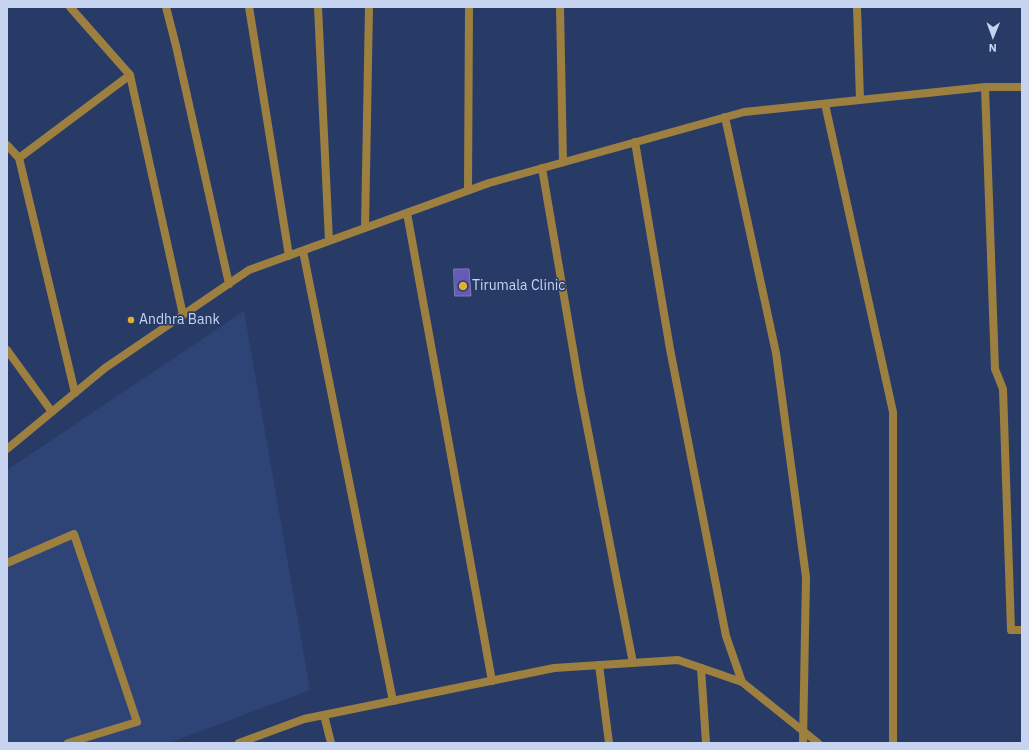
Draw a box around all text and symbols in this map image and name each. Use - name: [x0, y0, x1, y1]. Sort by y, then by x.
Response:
- north arrow: [973, 16, 1013, 56]
- text: N: [989, 41, 997, 55]
- place label: Tirumala Clinic: [472, 278, 565, 294]
- marker: Tirumala Clinic: [457, 280, 469, 292]
- place label: Andhra Bank: [139, 312, 220, 328]
- marker: Andhra Bank: [126, 315, 136, 325]

